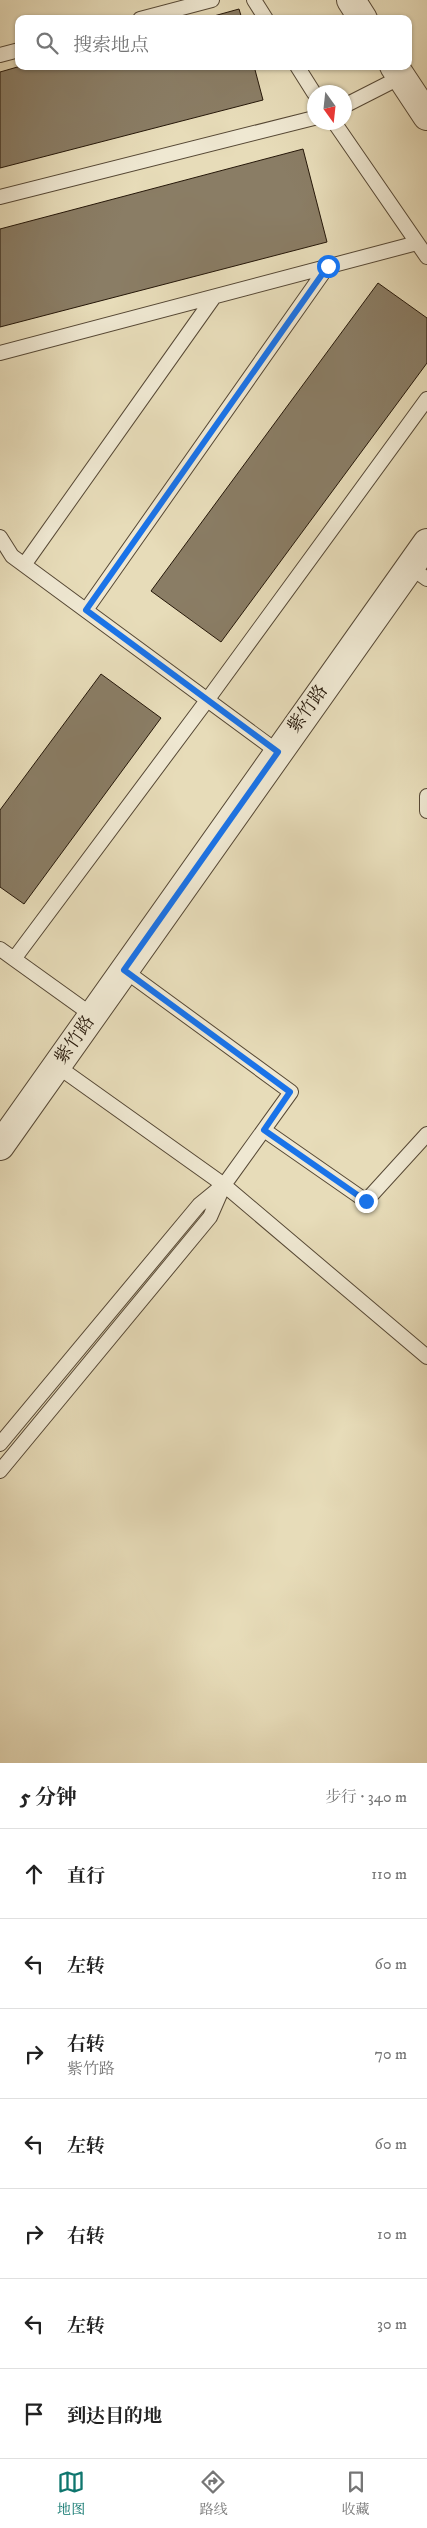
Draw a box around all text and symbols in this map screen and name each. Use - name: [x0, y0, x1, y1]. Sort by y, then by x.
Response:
- search box: [15, 15, 412, 70]
- icon: search: [33, 29, 61, 57]
- text: 搜索地点: [73, 34, 149, 57]
- north arrow: [307, 85, 352, 130]
- route start: [317, 255, 340, 278]
- street label: 紫竹路: [283, 681, 333, 737]
- street label: 紫竹路: [51, 1012, 99, 1068]
- route end: [355, 1190, 378, 1213]
- text: 5 分钟: [20, 1785, 77, 1811]
- text: 步行 · 340 m: [325, 1787, 407, 1807]
- icon: ahead: [20, 1860, 48, 1888]
- text: 110 m: [371, 1864, 407, 1884]
- text: 直行: [67, 1865, 105, 1888]
- icon: left: [20, 1950, 48, 1978]
- text: 60 m: [375, 1954, 407, 1974]
- text: 左转: [67, 1955, 105, 1978]
- text: 右转: [67, 2033, 105, 2056]
- icon: right: [20, 2040, 48, 2068]
- text: 70 m: [375, 2044, 407, 2064]
- text: 紫竹路: [67, 2059, 115, 2079]
- icon: left: [20, 2130, 48, 2158]
- text: 60 m: [375, 2134, 407, 2154]
- text: 左转: [67, 2135, 105, 2158]
- icon: right: [20, 2220, 48, 2248]
- text: 10 m: [377, 2224, 407, 2244]
- text: 右转: [67, 2225, 105, 2248]
- icon: left: [20, 2310, 48, 2338]
- text: 30 m: [377, 2314, 407, 2334]
- text: 左转: [67, 2315, 105, 2338]
- icon: arrive: [20, 2400, 48, 2428]
- text: 到达目的地: [67, 2405, 162, 2428]
- tab: 地图: [57, 2468, 85, 2519]
- tab: 路线: [199, 2468, 227, 2519]
- tab: 收藏: [342, 2468, 370, 2519]

